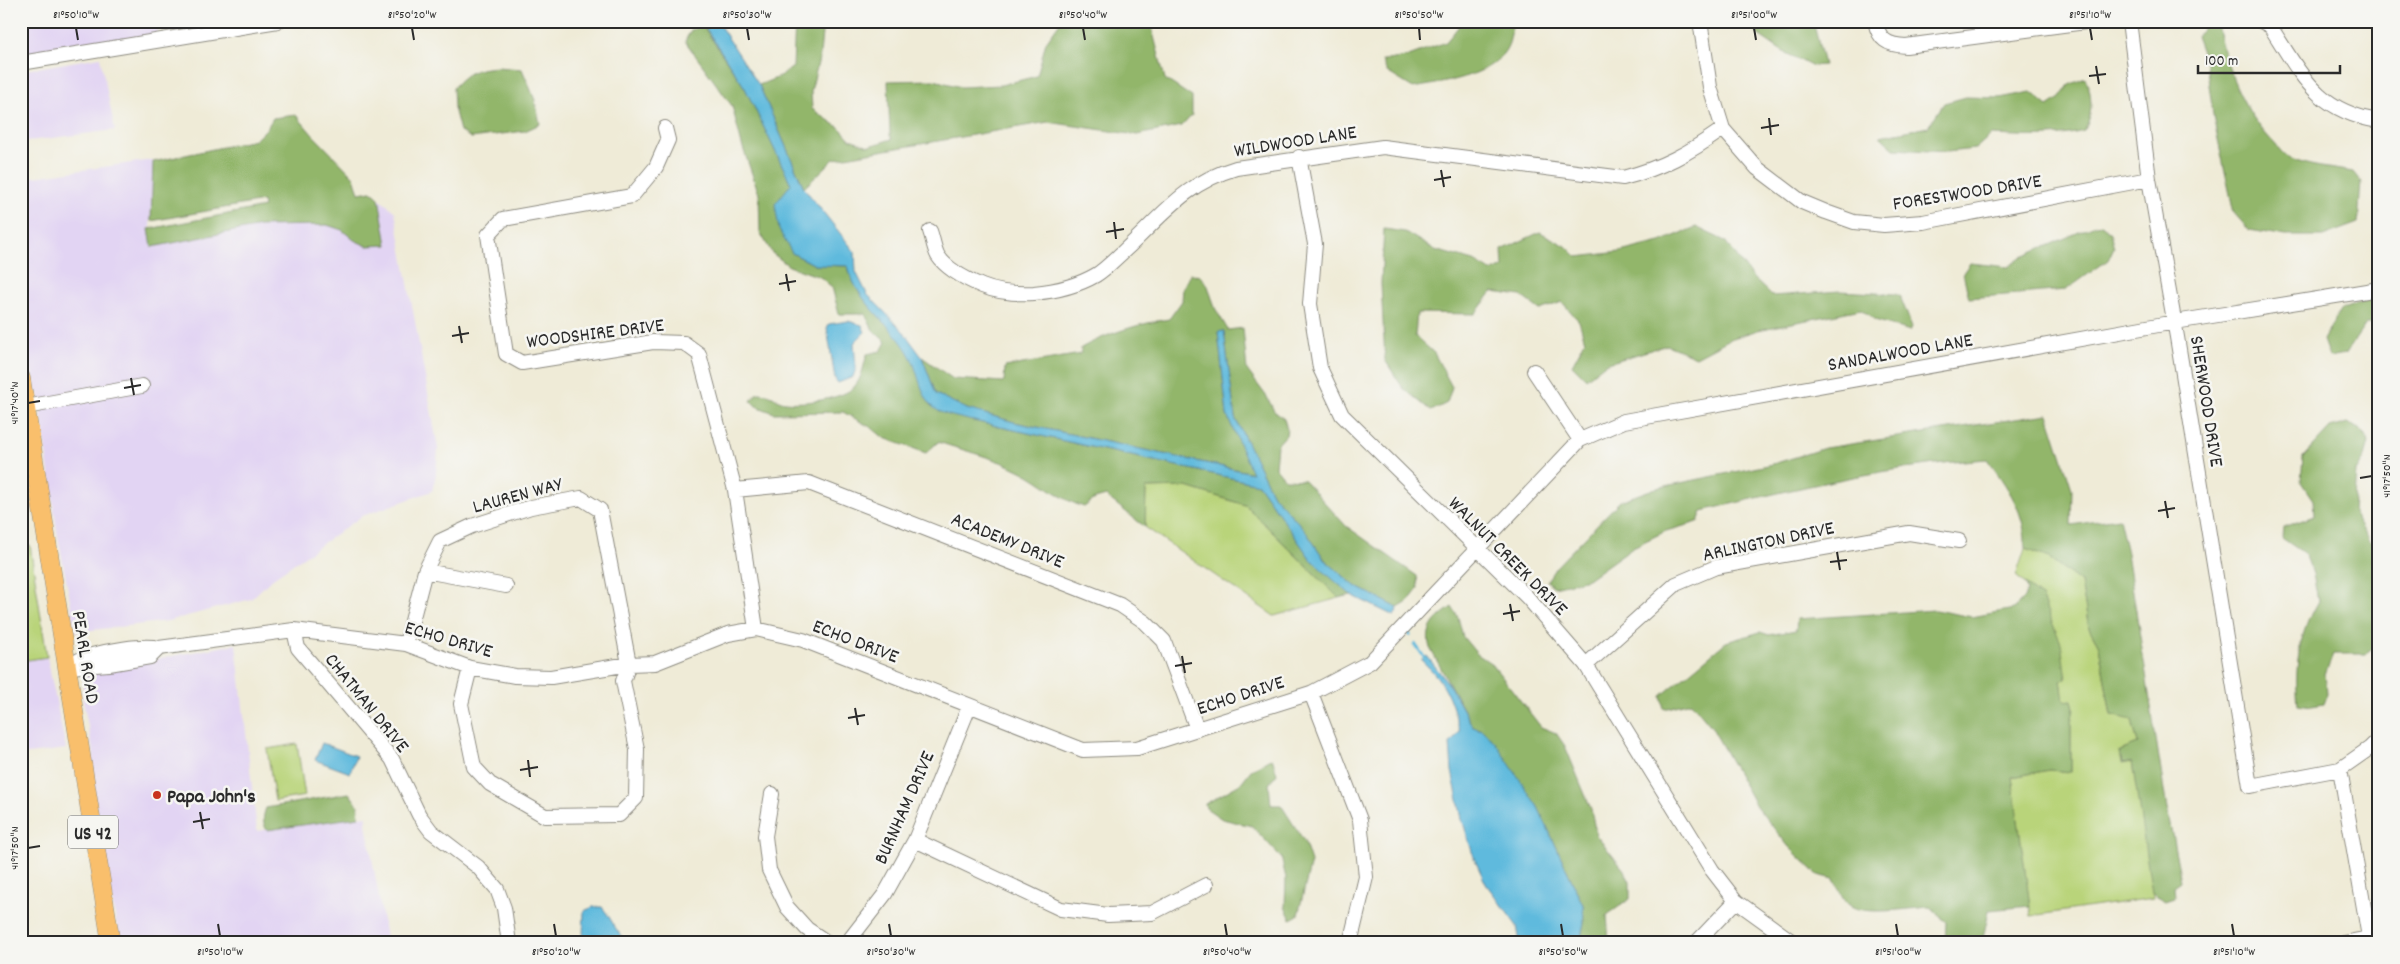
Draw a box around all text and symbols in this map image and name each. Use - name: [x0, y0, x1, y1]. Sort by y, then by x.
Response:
- text: 81°50'10"W: [53, 7, 99, 24]
- text: 81°50'20"W: [388, 7, 436, 24]
- text: 81°50'30"W: [723, 7, 772, 24]
- text: 81°50'40"W: [1059, 7, 1107, 24]
- text: 81°50'50"W: [1394, 7, 1444, 24]
- text: 81°51'00"W: [1731, 7, 1777, 24]
- text: 81°51'10"W: [2069, 7, 2111, 24]
- scale bar: [2198, 42, 2340, 74]
- text: 100 m: [2205, 51, 2238, 73]
- street label: WILDWOOD LANE: [1232, 119, 1359, 166]
- street label: FORESTWOOD DRIVE: [1891, 168, 2044, 220]
- street label: WOODSHIRE DRIVE: [525, 313, 666, 357]
- street label: SANDALWOOD LANE: [1826, 327, 1975, 380]
- street label: SHERWOOD DRIVE: [2181, 334, 2229, 469]
- text: 41°17'40"N: [7, 382, 24, 424]
- text: 41°17'50"N: [2379, 454, 2396, 498]
- street label: LAUREN WAY: [470, 471, 566, 522]
- street label: WALNUT CREEK DRIVE: [1441, 491, 1573, 623]
- street label: ACADEMY DRIVE: [946, 506, 1068, 577]
- street label: ARLINGTON DRIVE: [1700, 515, 1837, 571]
- street label: PEARL ROAD: [63, 609, 105, 706]
- street label: ECHO DRIVE: [808, 614, 902, 672]
- street label: ECHO DRIVE: [401, 615, 495, 667]
- street label: CHATMAN DRIVE: [317, 648, 415, 760]
- street label: ECHO DRIVE: [1194, 670, 1288, 724]
- street label: BURNHAM DRIVE: [868, 747, 943, 869]
- place label: Papa John's: [167, 784, 256, 812]
- marker: Papa John's: [151, 789, 163, 801]
- road number: US 42: [68, 816, 118, 849]
- text: 41°17'50"N: [7, 826, 24, 870]
- text: 81°50'10"W: [197, 944, 243, 961]
- text: 81°50'20"W: [532, 944, 580, 961]
- text: 81°50'30"W: [867, 944, 916, 961]
- text: 81°50'40"W: [1203, 944, 1251, 961]
- text: 81°50'50"W: [1538, 944, 1588, 961]
- text: 81°51'00"W: [1875, 944, 1921, 961]
- text: 81°51'10"W: [2213, 944, 2255, 961]

